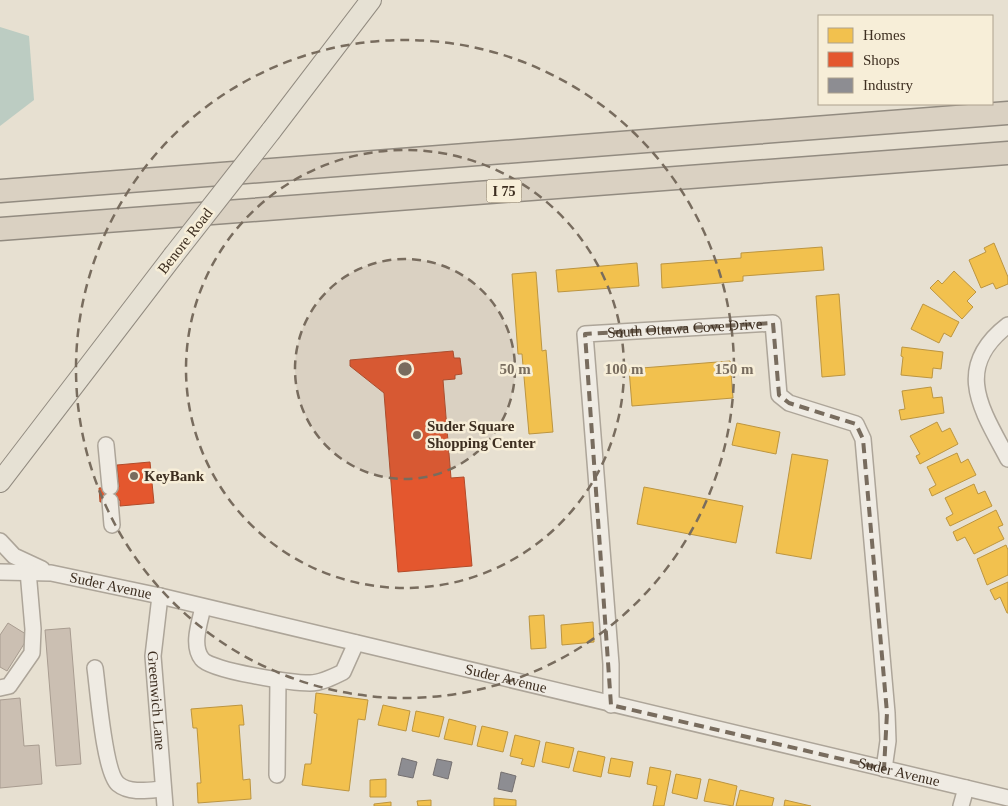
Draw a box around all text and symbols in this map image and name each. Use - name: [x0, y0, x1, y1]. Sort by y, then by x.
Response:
- legend: [818, 15, 993, 105]
- text: Homes: [863, 27, 906, 43]
- text: Shops: [863, 52, 900, 68]
- text: Industry: [863, 77, 913, 93]
- road number: I 75: [486, 180, 522, 202]
- street label: Benore Road: [154, 205, 216, 277]
- street label: South Ottawa Cove Drive: [607, 316, 763, 341]
- centre of rings: [396, 360, 414, 378]
- text: 50 m: [499, 361, 531, 377]
- text: 100 m: [605, 361, 644, 377]
- text: 150 m: [715, 361, 754, 377]
- place label: Suder Square Shopping Center: [427, 418, 536, 451]
- marker: Suder Square Shopping Center: [411, 429, 423, 441]
- place label: KeyBank: [144, 468, 205, 484]
- marker: KeyBank: [128, 470, 140, 482]
- street label: Suder Avenue: [68, 569, 154, 602]
- street label: Greenwich Lane: [145, 650, 169, 751]
- street label: Suder Avenue: [463, 661, 549, 696]
- street label: Suder Avenue: [856, 755, 942, 790]

